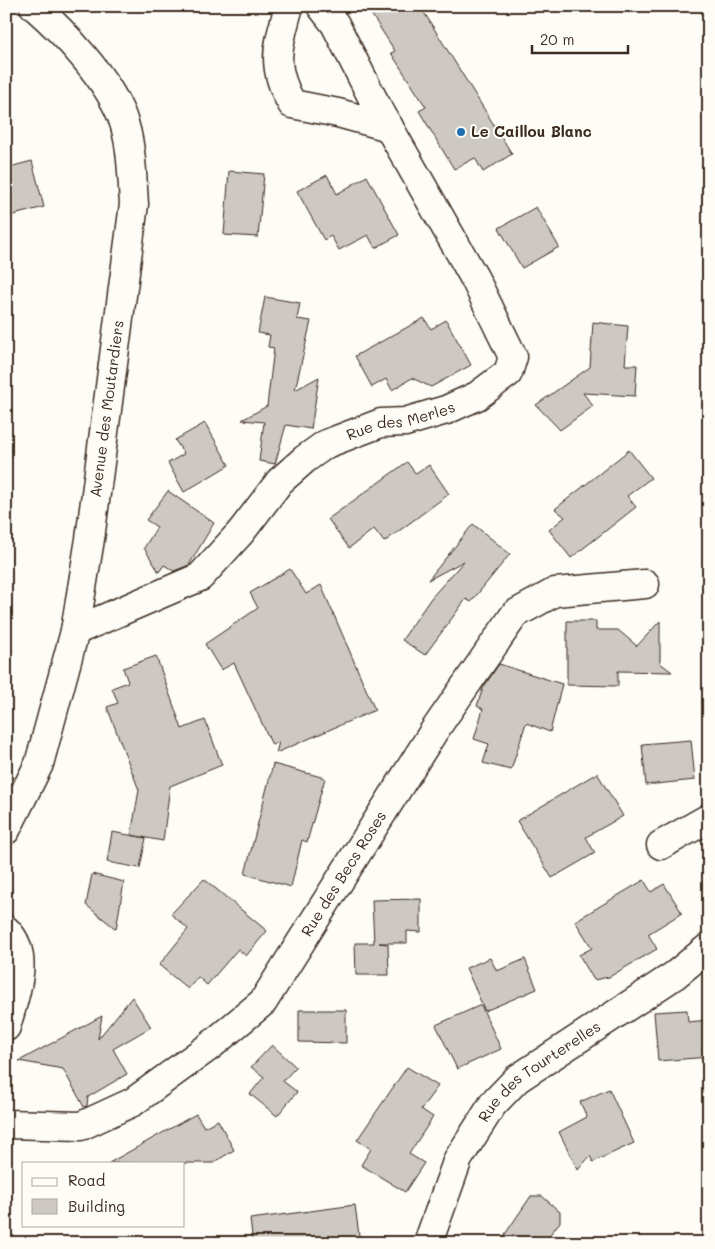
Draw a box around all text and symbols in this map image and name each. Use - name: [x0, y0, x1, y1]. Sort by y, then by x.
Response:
- scale bar: [532, 22, 629, 54]
- text: 20 m: [540, 29, 574, 49]
- place label: Le Caillou Blanc: [471, 121, 592, 141]
- marker: Le Caillou Blanc: [455, 126, 467, 138]
- street label: Avenue des Moutardiers: [85, 319, 128, 499]
- street label: Rue des Merles: [343, 396, 458, 444]
- street label: Rue des Becs Roses: [296, 807, 390, 940]
- street label: Rue des Tourterelles: [473, 1016, 604, 1126]
- legend: [22, 1162, 185, 1226]
- text: Road: [68, 1170, 105, 1190]
- text: Building: [68, 1196, 125, 1216]

